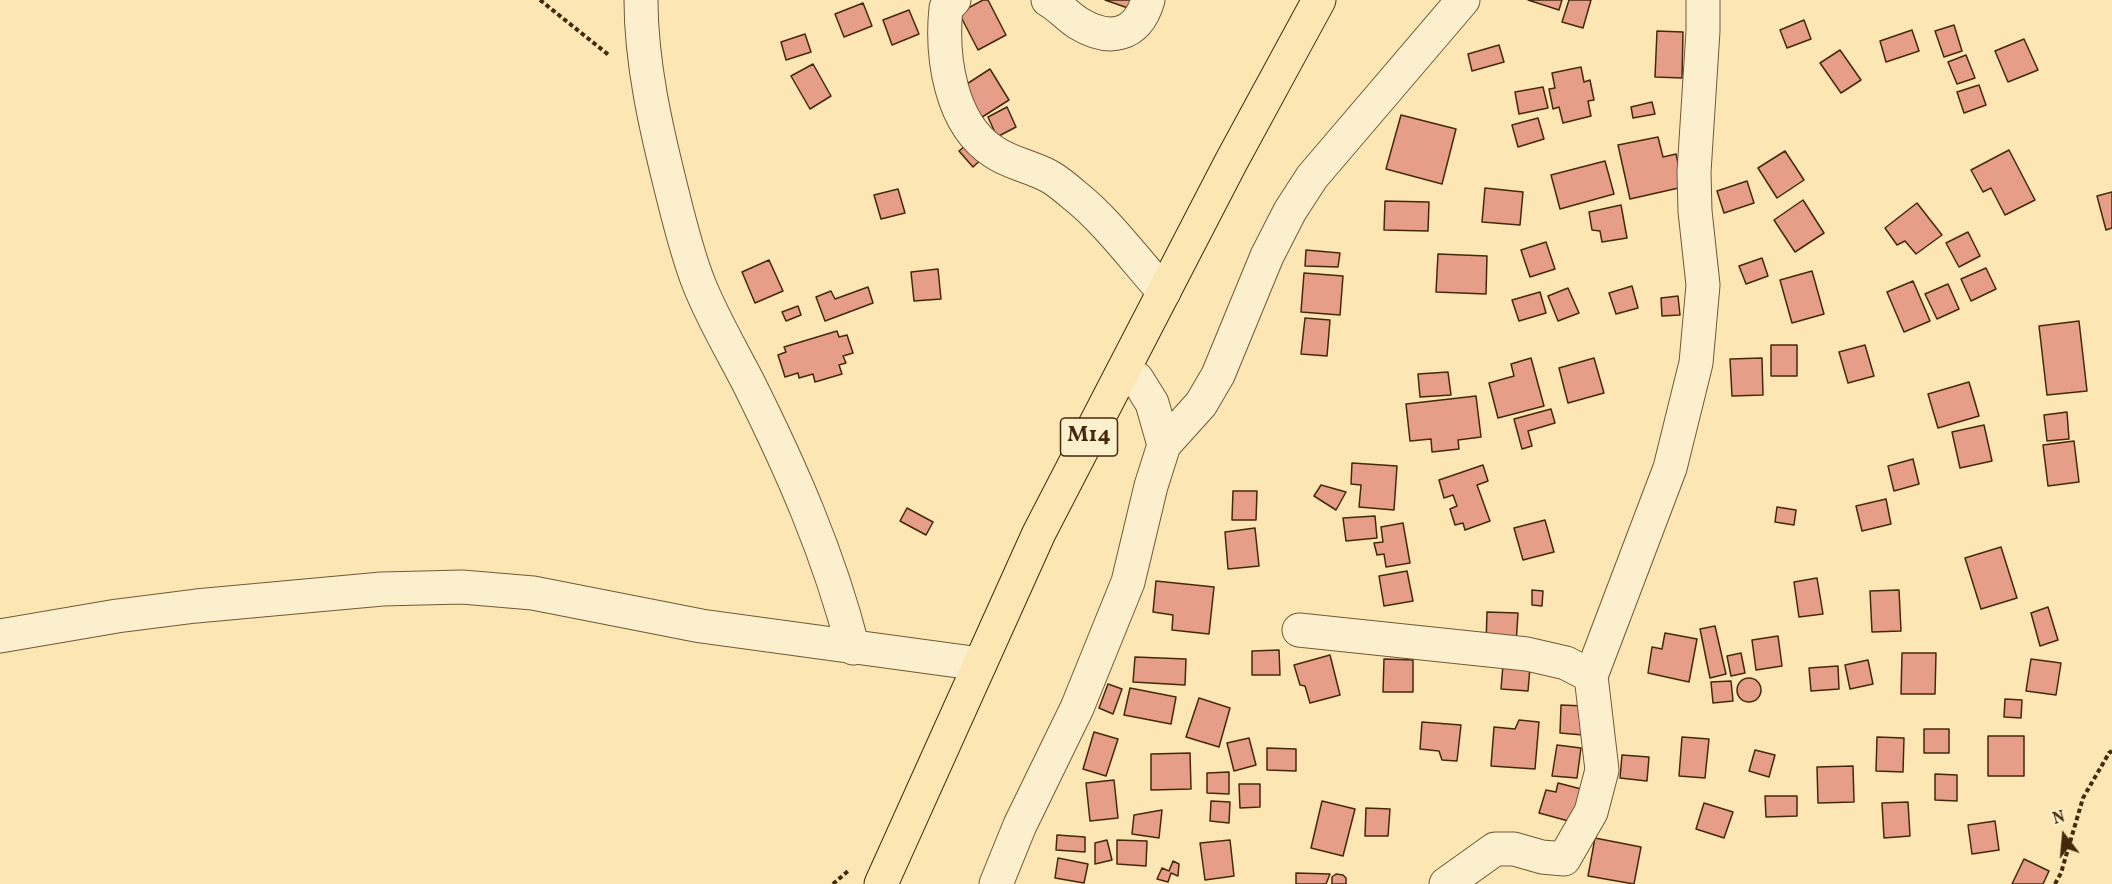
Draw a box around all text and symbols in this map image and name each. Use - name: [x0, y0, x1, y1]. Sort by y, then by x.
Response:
- road number: M14: [1060, 418, 1118, 456]
- north arrow: [2034, 806, 2094, 866]
- text: N: [2050, 807, 2068, 831]

